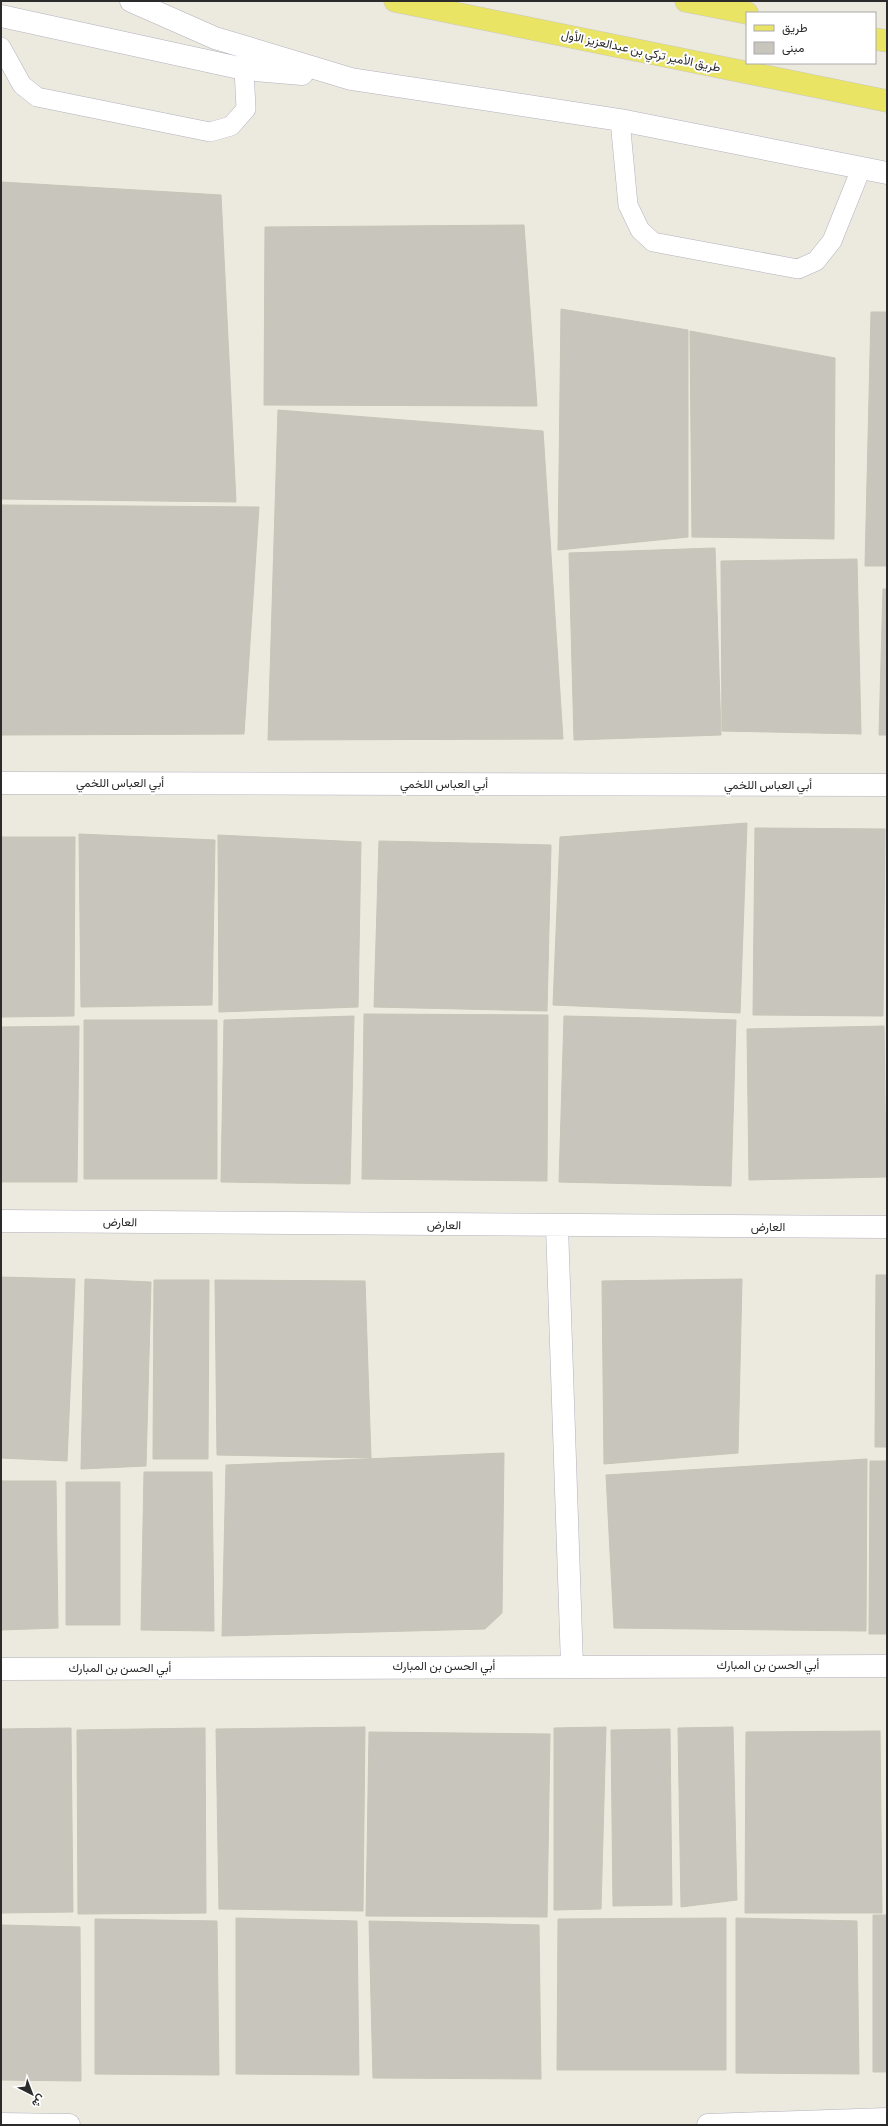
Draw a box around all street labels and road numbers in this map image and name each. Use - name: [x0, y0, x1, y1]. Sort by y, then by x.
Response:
- street label: طريق الأمير تركي بن عبدالعزيز الأول: [559, 24, 723, 78]
- street label: أبي العباس اللخمي: [76, 773, 164, 793]
- street label: أبي العباس اللخمي: [400, 774, 488, 794]
- street label: أبي العباس اللخمي: [724, 775, 812, 795]
- street label: العارض: [103, 1212, 137, 1231]
- street label: العارض: [427, 1215, 461, 1234]
- street label: العارض: [751, 1217, 785, 1236]
- street label: أبي الحسن بن المبارك: [717, 1655, 820, 1675]
- street label: أبي الحسن بن المبارك: [393, 1656, 496, 1676]
- street label: أبي الحسن بن المبارك: [69, 1658, 172, 1678]

